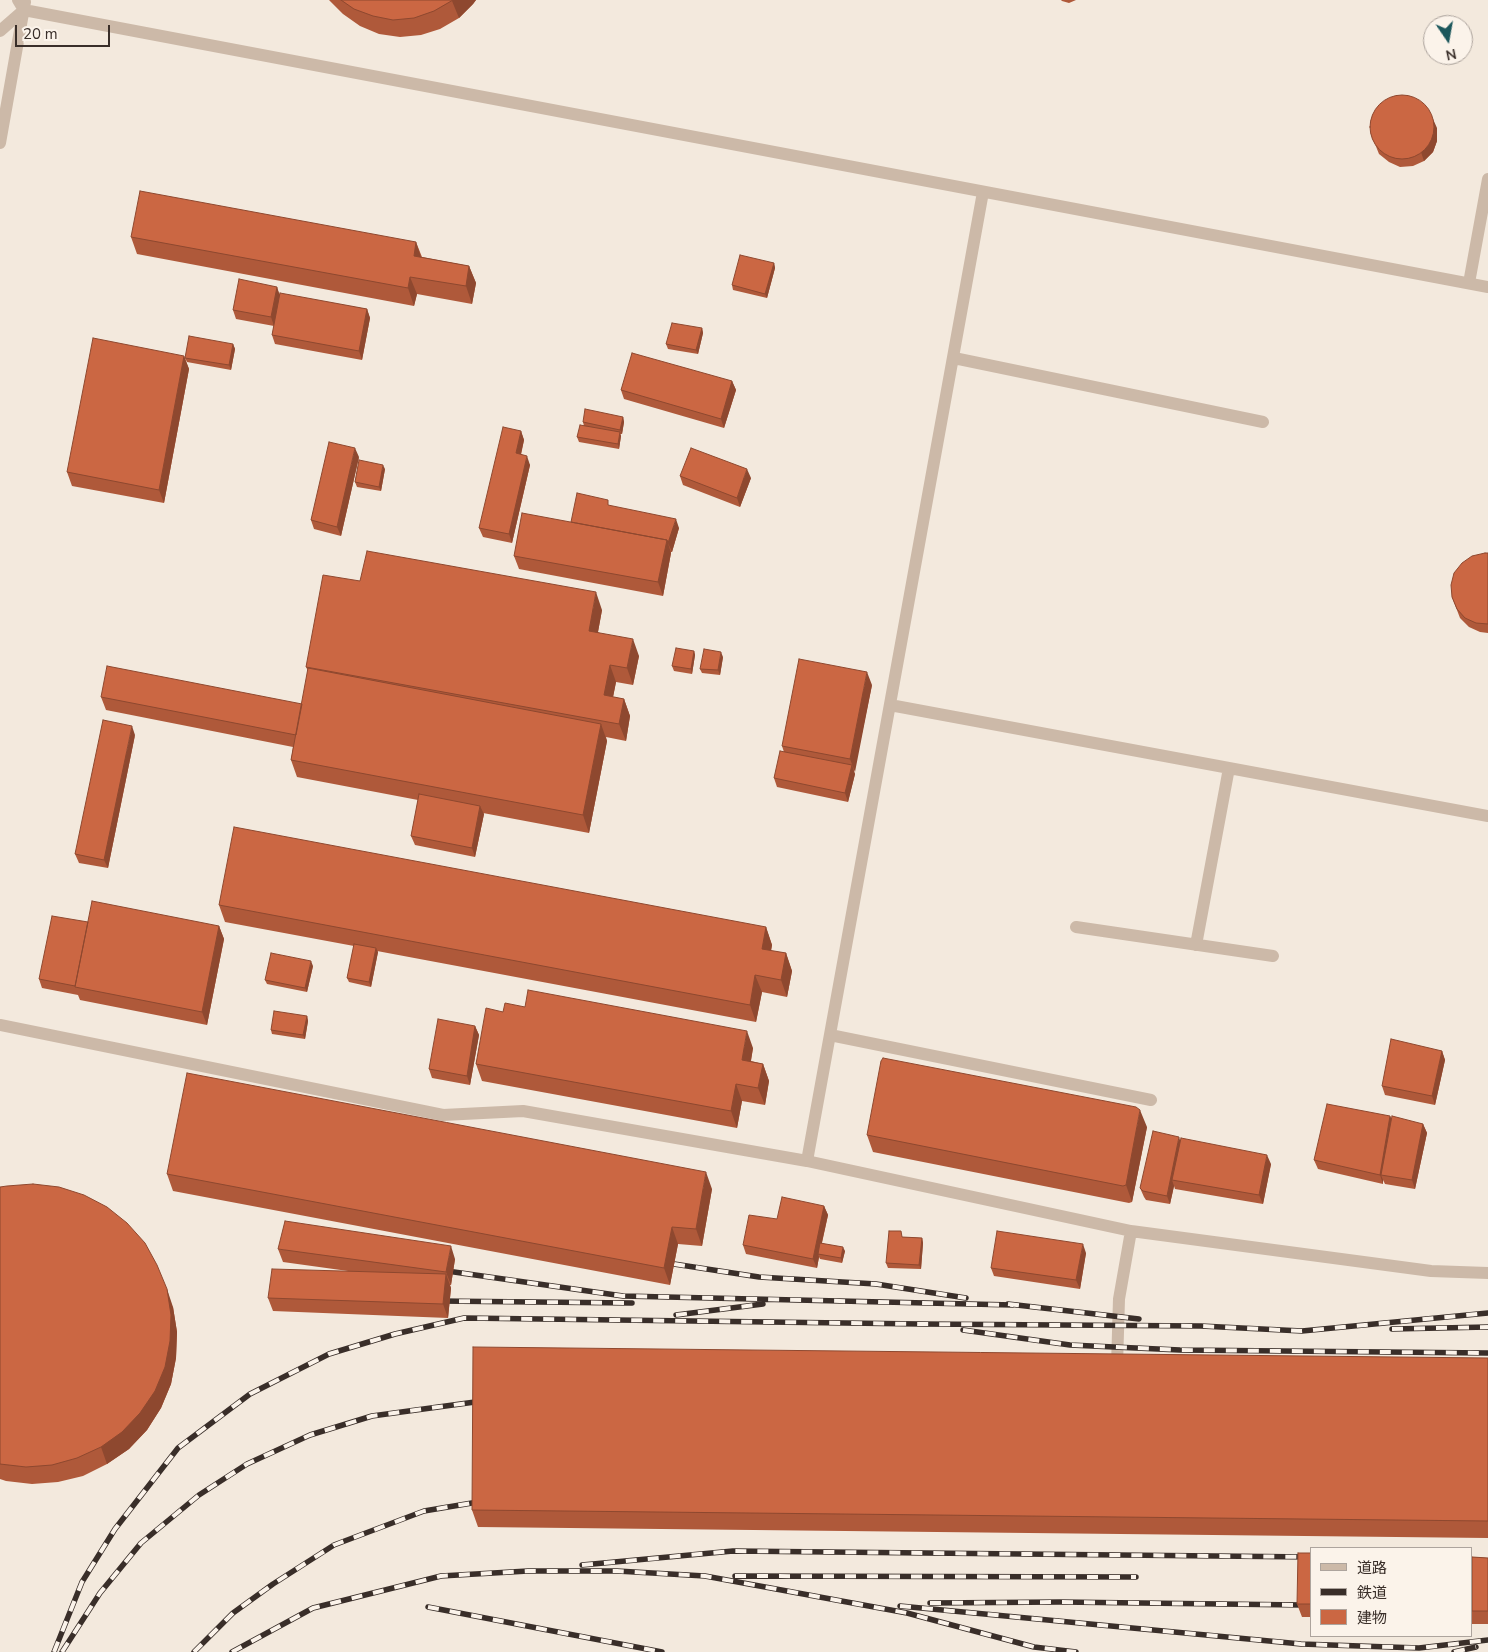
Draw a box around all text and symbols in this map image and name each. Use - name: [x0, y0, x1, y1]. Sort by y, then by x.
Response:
- scale bar: [18, 15, 112, 47]
- north arrow: [1423, 15, 1473, 65]
- text: 20 m: [23, 24, 58, 44]
- text: N: [1444, 44, 1458, 65]
- legend: [1310, 1547, 1473, 1637]
- text: 道路: [1357, 1558, 1387, 1578]
- text: 鉄道: [1357, 1583, 1387, 1603]
- text: 建物: [1357, 1608, 1387, 1628]

